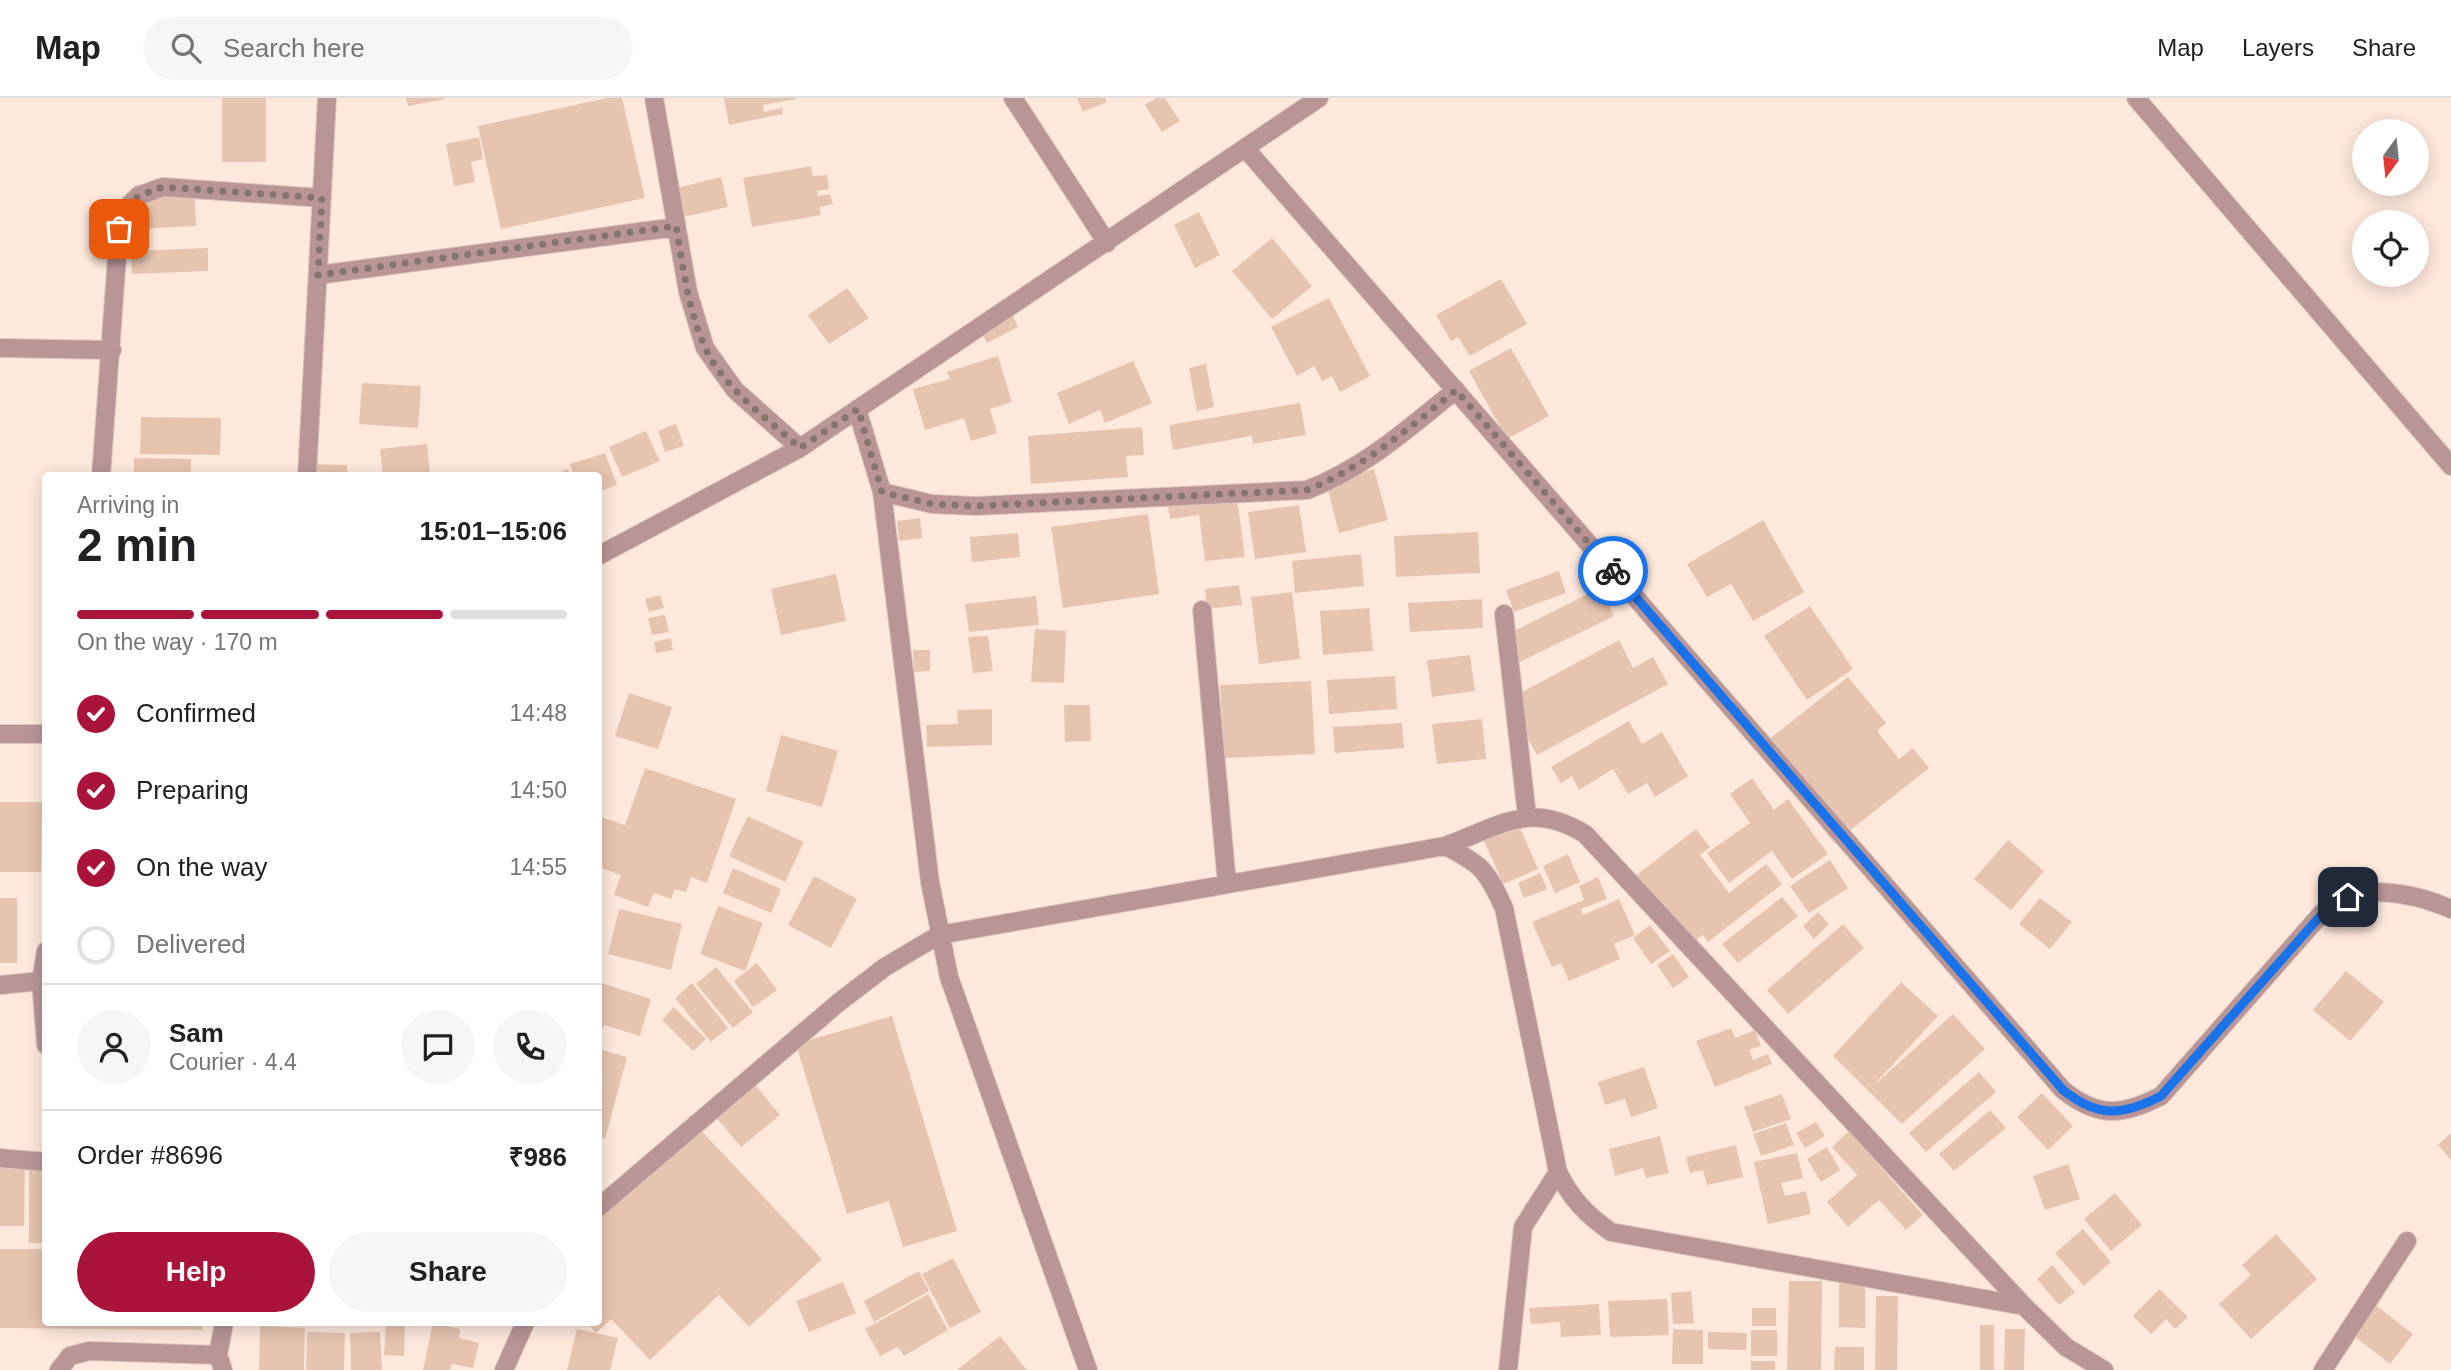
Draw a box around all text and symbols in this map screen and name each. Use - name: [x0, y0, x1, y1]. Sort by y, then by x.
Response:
- search box: [143, 17, 633, 80]
- text: Map: [35, 29, 101, 66]
- icon: search: [167, 29, 205, 67]
- text: Search here: [223, 33, 365, 63]
- text: Map: [2157, 34, 2204, 61]
- text: Layers: [2242, 34, 2314, 61]
- text: Share: [2352, 34, 2416, 61]
- north arrow: [2352, 119, 2429, 196]
- map controls: [2352, 119, 2429, 287]
- pin: [89, 199, 149, 259]
- icon: bag: [100, 210, 138, 248]
- button: locate: [2352, 210, 2429, 287]
- text: Arriving in: [77, 492, 179, 518]
- text: 15:01–15:06: [420, 516, 567, 546]
- text: 2 min: [77, 519, 197, 571]
- courier: [1578, 536, 1648, 606]
- icon: bike: [1594, 552, 1632, 590]
- text: On the way · 170 m: [77, 629, 278, 655]
- icon: check: [77, 695, 115, 733]
- text: Confirmed: [136, 698, 256, 728]
- text: 14:48: [509, 700, 567, 726]
- icon: check: [77, 772, 115, 810]
- text: Preparing: [136, 775, 249, 805]
- text: 14:50: [509, 777, 567, 803]
- icon: check: [77, 849, 115, 887]
- text: On the way: [136, 852, 268, 882]
- text: 14:55: [509, 854, 567, 880]
- pin: [2318, 867, 2378, 927]
- icon: home: [2329, 878, 2367, 916]
- text: Delivered: [136, 929, 246, 959]
- button: person: [77, 1010, 151, 1084]
- button: chat: [401, 1010, 475, 1084]
- button: phone: [493, 1010, 567, 1084]
- text: Sam: [169, 1018, 224, 1048]
- text: Courier · 4.4: [169, 1049, 297, 1075]
- text: Order #8696: [77, 1140, 223, 1170]
- text: ₹986: [509, 1142, 567, 1172]
- button: Help: [77, 1232, 315, 1312]
- button: Share: [329, 1232, 567, 1312]

